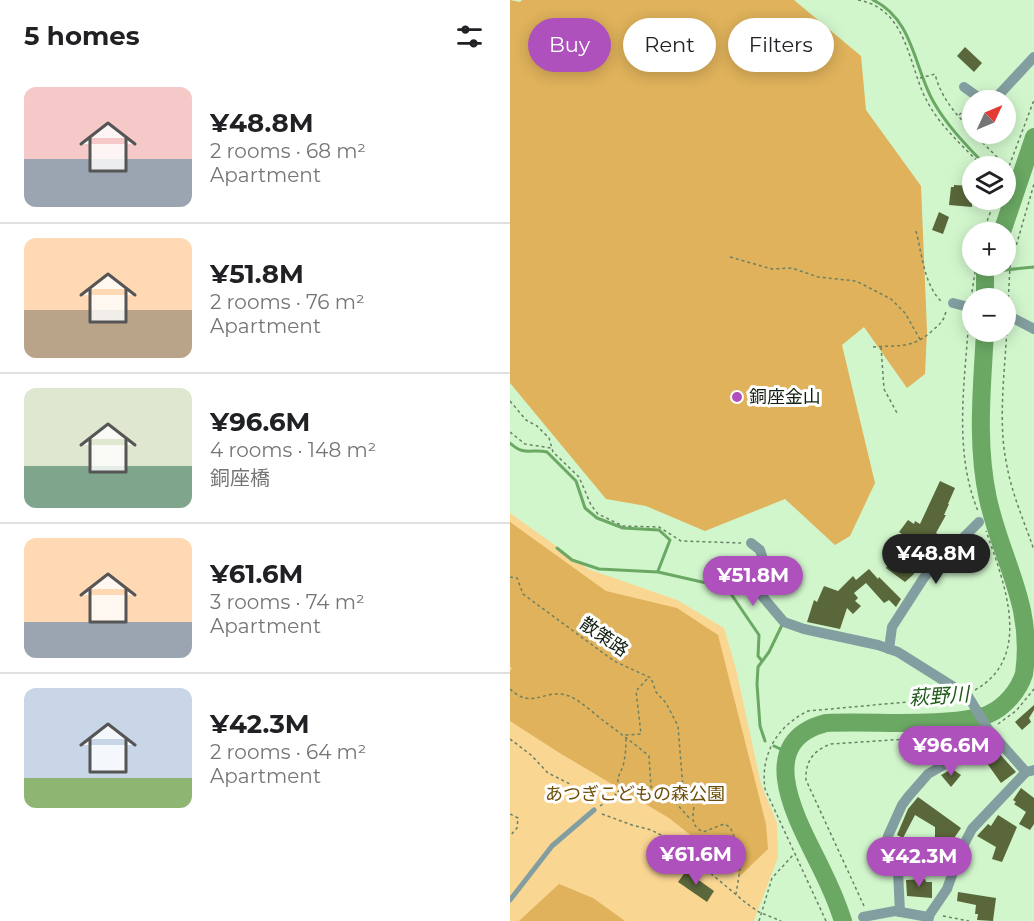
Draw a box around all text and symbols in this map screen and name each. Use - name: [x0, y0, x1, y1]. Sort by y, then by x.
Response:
- chip: Buy: [528, 18, 611, 72]
- chip: Rent: [623, 18, 716, 72]
- chip: Filters: [728, 18, 834, 72]
- text: 5 homes: [24, 20, 140, 52]
- icon: filters: [453, 20, 486, 53]
- north arrow: [962, 90, 1016, 144]
- map controls: [962, 90, 1016, 342]
- text: ¥48.8M: [210, 107, 314, 139]
- icon: home: [72, 111, 144, 183]
- text: 2 rooms · 68 m²: [210, 139, 366, 163]
- button: layers: [962, 156, 1016, 210]
- text: Apartment: [210, 163, 321, 187]
- button: +: [962, 222, 1016, 276]
- text: ¥51.8M: [210, 258, 304, 290]
- icon: home: [72, 262, 144, 334]
- button: −: [962, 288, 1016, 342]
- text: 2 rooms · 76 m²: [210, 290, 365, 314]
- text: Apartment: [210, 314, 321, 338]
- place label: 銅座金山: [749, 386, 821, 408]
- marker: 銅座金山: [730, 390, 744, 404]
- text: ¥96.6M: [210, 406, 310, 438]
- icon: home: [72, 412, 144, 484]
- text: 4 rooms · 148 m²: [210, 438, 376, 462]
- text: 銅座橋: [210, 466, 270, 490]
- pin: ¥48.8M: [887, 534, 985, 585]
- text: ¥48.8M: [896, 541, 976, 565]
- pin: ¥51.8M: [704, 556, 802, 607]
- text: ¥61.6M: [210, 558, 303, 590]
- icon: home: [72, 562, 144, 634]
- text: ¥51.8M: [717, 563, 789, 587]
- text: 3 rooms · 74 m²: [210, 590, 365, 614]
- street label: 散策路: [576, 613, 632, 661]
- text: Apartment: [210, 614, 321, 638]
- water label: 萩野川: [908, 682, 972, 710]
- text: ¥42.3M: [210, 708, 310, 740]
- icon: home: [72, 712, 144, 784]
- pin: ¥96.6M: [902, 726, 1000, 777]
- text: ¥96.6M: [912, 733, 990, 757]
- text: 2 rooms · 64 m²: [210, 740, 366, 764]
- text: Apartment: [210, 764, 321, 788]
- park label: あつぎこどもの森公園: [545, 783, 725, 805]
- pin: ¥61.6M: [647, 835, 745, 886]
- pin: ¥42.3M: [870, 837, 968, 888]
- text: ¥61.6M: [660, 842, 732, 866]
- text: ¥42.3M: [881, 844, 957, 868]

